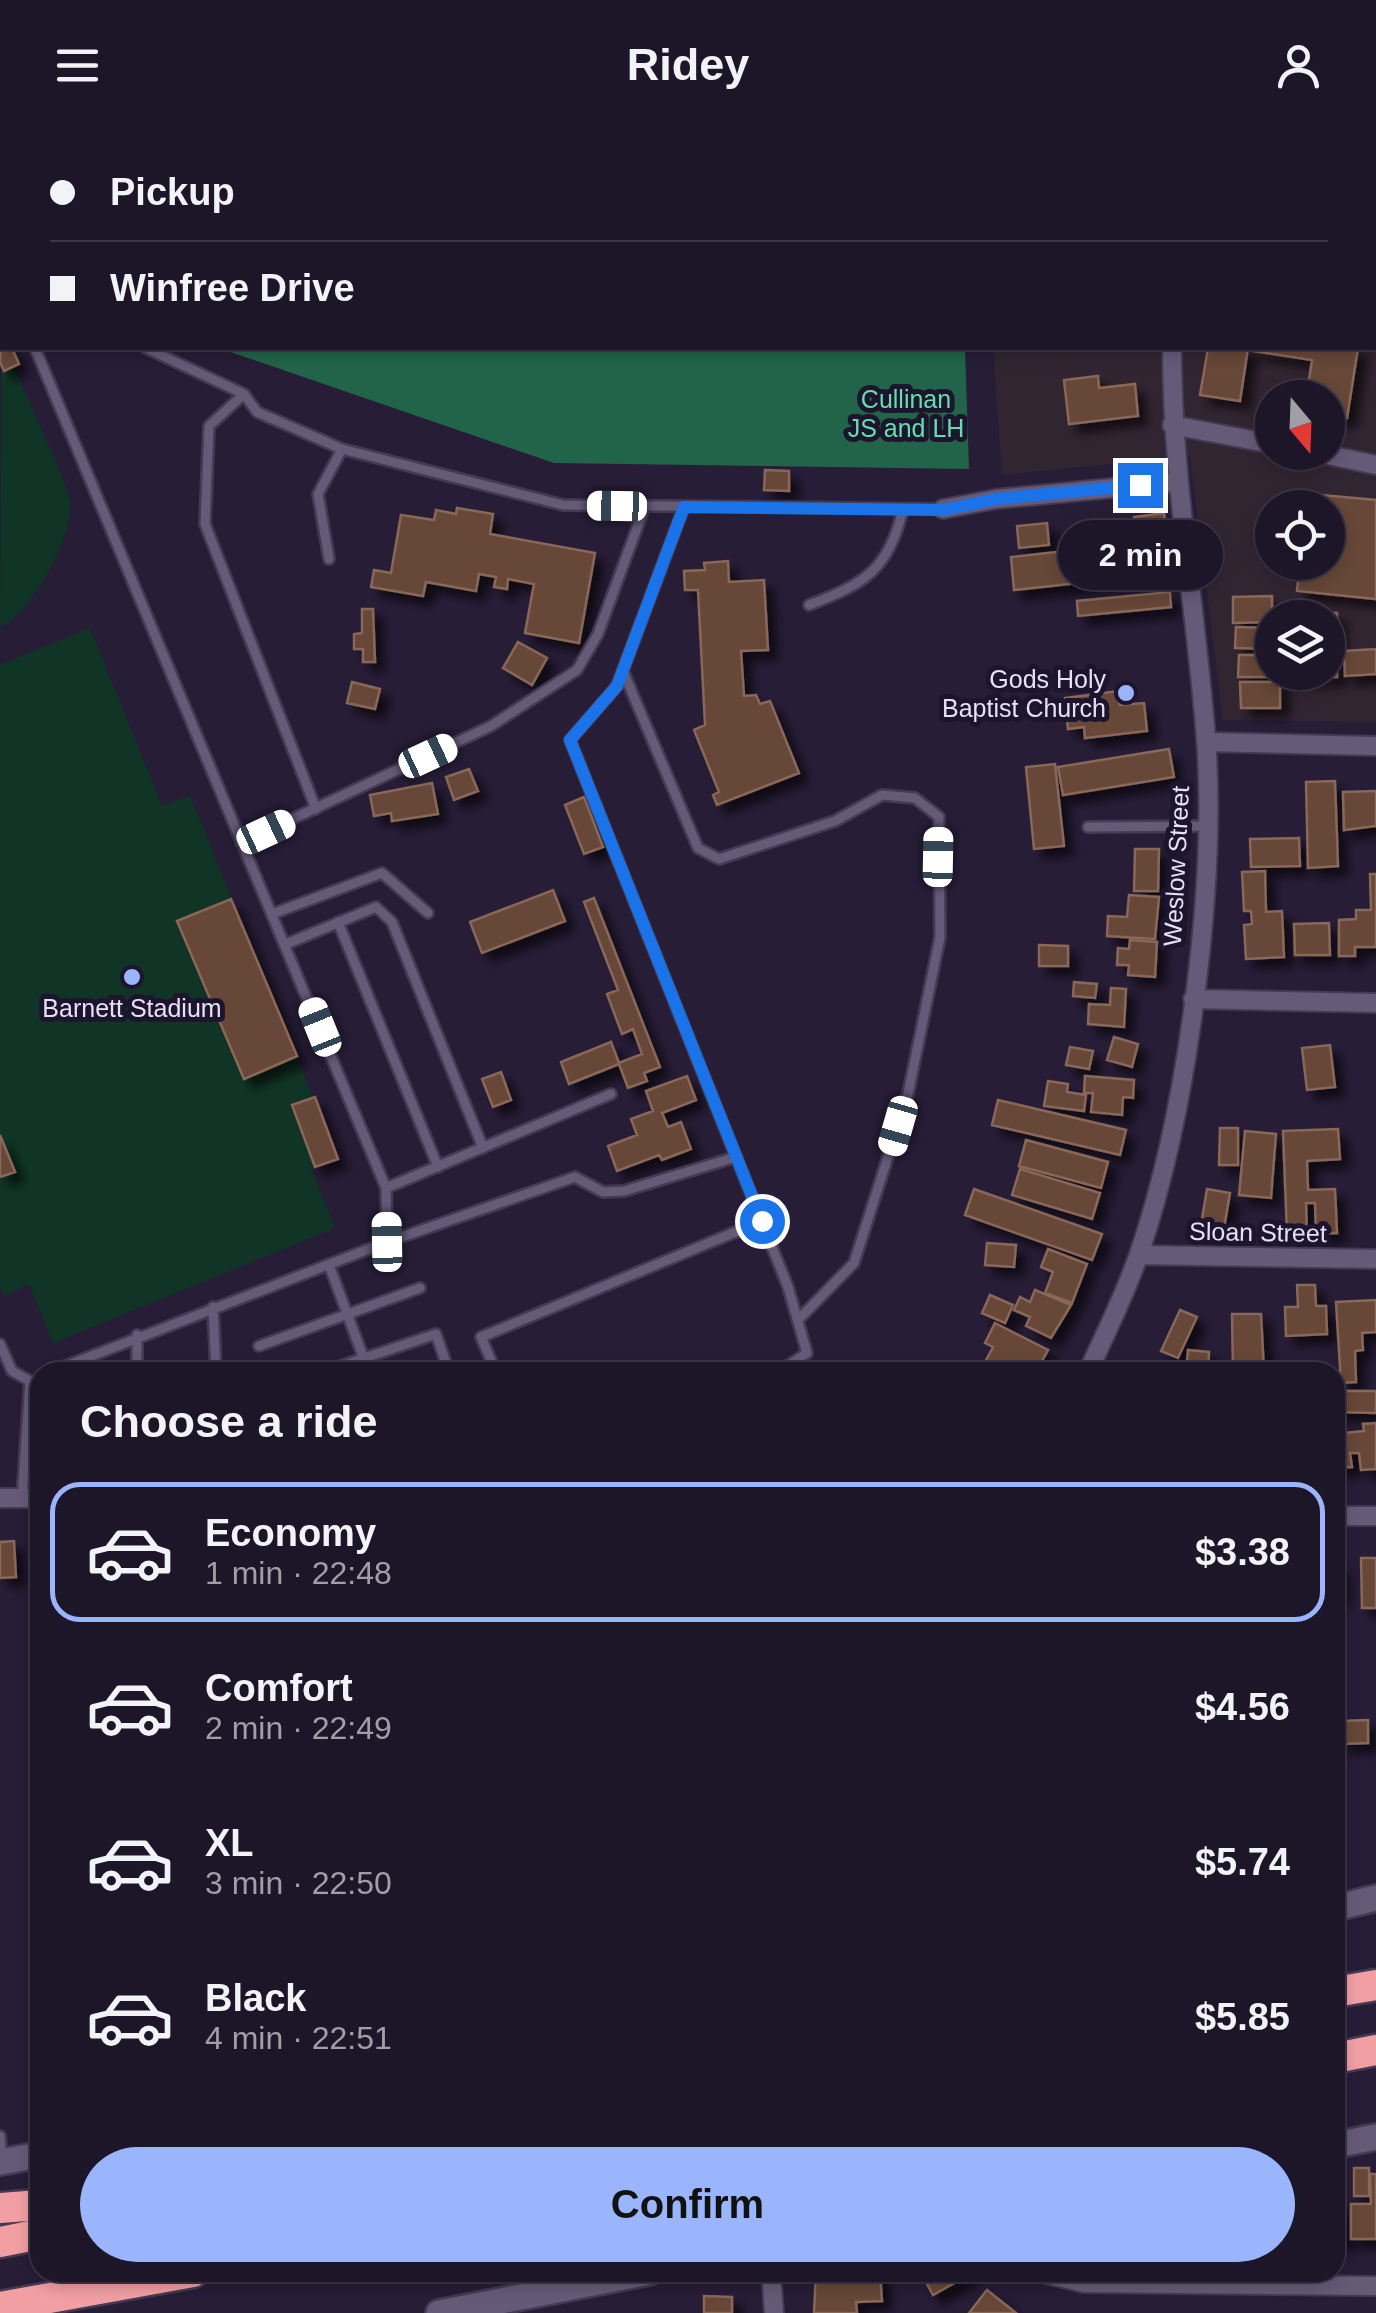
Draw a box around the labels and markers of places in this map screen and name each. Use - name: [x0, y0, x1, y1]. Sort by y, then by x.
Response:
- place label: Gods Holy Baptist Church: [942, 665, 1106, 722]
- marker: Gods Holy Baptist Church: [1115, 682, 1137, 704]
- marker: Barnett Stadium: [121, 966, 143, 988]
- place label: Barnett Stadium: [42, 994, 222, 1022]

